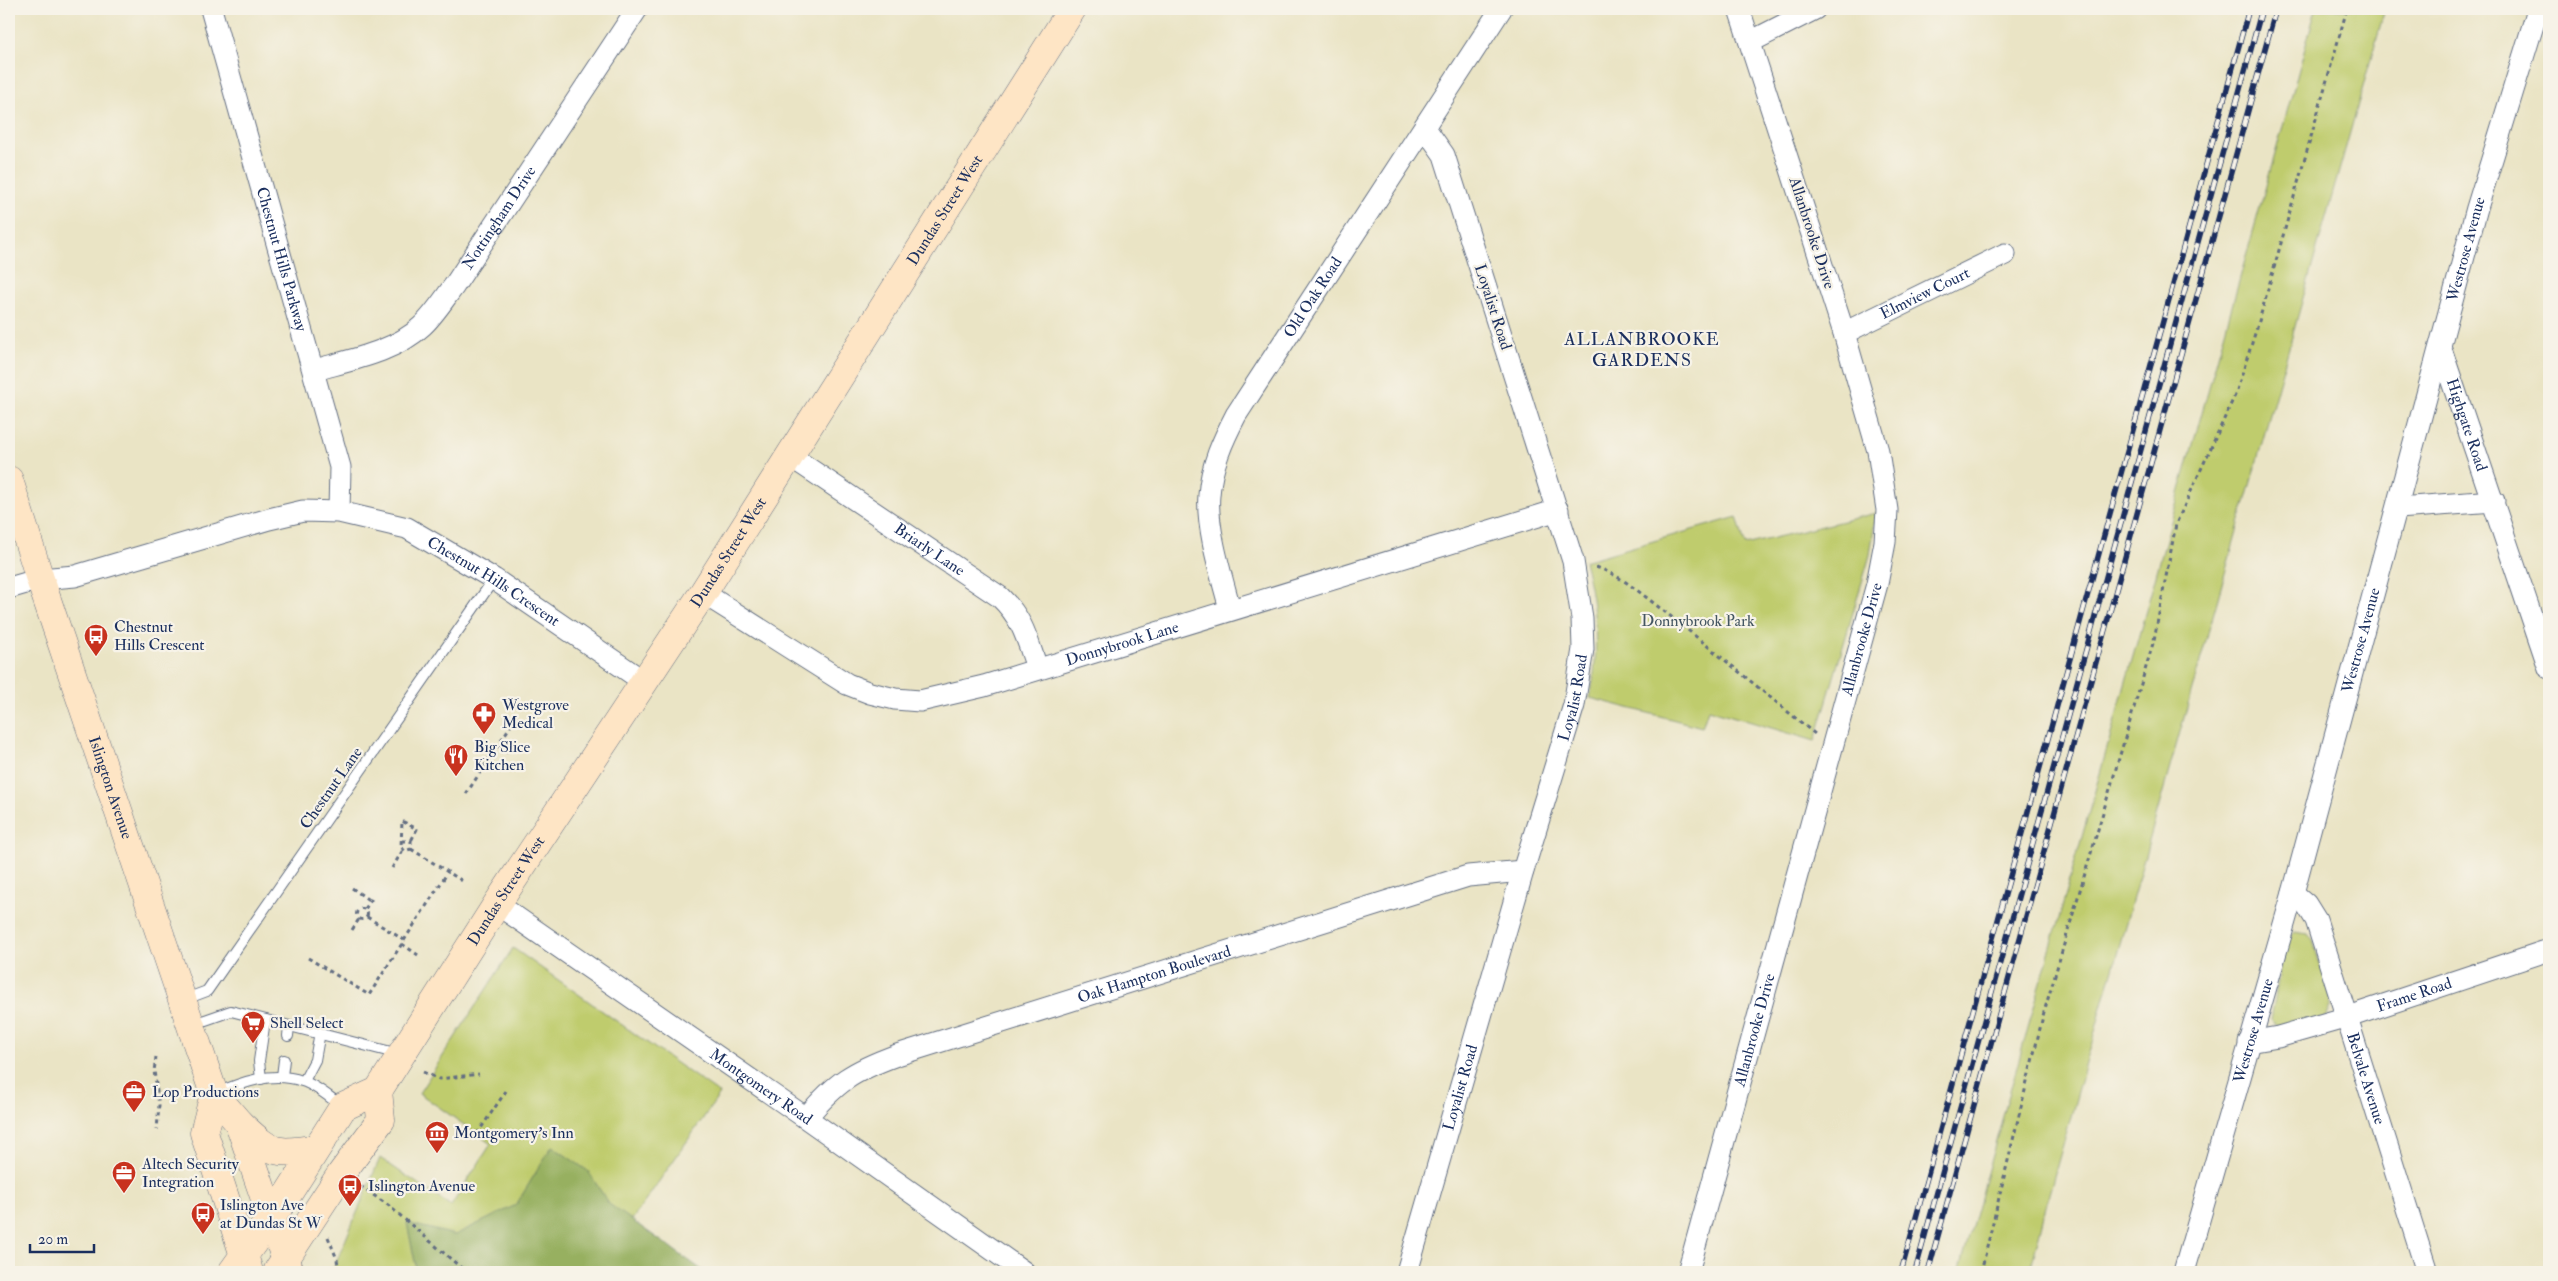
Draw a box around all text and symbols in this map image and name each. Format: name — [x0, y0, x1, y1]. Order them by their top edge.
street label: Dundas Street West — [903, 151, 987, 269]
street label: Nottingham Drive — [458, 162, 541, 273]
street label: Allanbrooke Drive — [1784, 174, 1840, 292]
street label: Chestnut Hills Parkway — [252, 185, 312, 335]
street label: Westrose Avenue — [2442, 194, 2490, 305]
street label: Old Oak Road — [1279, 253, 1347, 341]
street label: Loyalist Road — [1470, 262, 1516, 352]
street label: Elmview Court — [1877, 263, 1973, 324]
district label: ALLANBROOKE GARDENS — [1563, 328, 1720, 372]
street label: Highgate Road — [2442, 376, 2492, 474]
street label: Dundas Street West — [686, 494, 771, 612]
street label: Briarly Lane — [890, 519, 969, 581]
street label: Chestnut Hills Crescent — [424, 532, 563, 631]
street label: Allanbrooke Drive — [1836, 580, 1887, 699]
street label: Westrose Avenue — [2337, 585, 2385, 696]
park label: Donnybrook Park — [1641, 611, 1755, 631]
place label: Chestnut Hills Crescent — [114, 617, 205, 655]
street label: Donnybrook Lane — [1063, 617, 1181, 670]
bus stop icon: Chestnut Hills Crescent — [83, 623, 109, 657]
street label: Loyalist Road — [1553, 653, 1592, 744]
place label: Westgrove Medical — [501, 695, 569, 733]
pharmacy icon: Westgrove Medical — [471, 701, 497, 735]
street label: Islington Avenue — [84, 734, 137, 842]
place label: Big Slice Kitchen — [474, 737, 531, 775]
street label: Chestnut Lane — [295, 743, 367, 833]
restaurant icon: Big Slice Kitchen — [443, 743, 469, 777]
street label: Dundas Street West — [463, 832, 549, 950]
street label: Oak Hampton Boulevard — [1075, 941, 1233, 1008]
street label: Allanbrooke Drive — [1729, 971, 1780, 1090]
street label: Frame Road — [2374, 973, 2455, 1017]
street label: Westrose Avenue — [2229, 976, 2278, 1086]
supermarket icon: Shell Select — [240, 1010, 266, 1044]
place label: Shell Select — [270, 1013, 344, 1033]
street label: Belvale Avenue — [2342, 1030, 2390, 1127]
street label: Loyalist Road — [1438, 1042, 1482, 1133]
street label: Montgomery Road — [706, 1044, 816, 1129]
office icon: Lop Productions — [121, 1079, 147, 1113]
place label: Lop Productions — [152, 1082, 259, 1103]
museum icon: Montgomery's Inn — [424, 1120, 450, 1154]
place label: Montgomery's Inn — [454, 1123, 574, 1143]
place label: Altech Security Integration — [141, 1154, 240, 1192]
office icon: Altech Security Integration — [111, 1160, 137, 1194]
bus stop icon: Islington Avenue — [337, 1173, 363, 1207]
place label: Islington Avenue — [368, 1176, 475, 1196]
place label: Islington Ave at Dundas St W — [220, 1195, 322, 1233]
bus stop icon: Islington Ave at Dundas St W — [190, 1201, 216, 1235]
scale bar — [30, 1221, 94, 1253]
text: 20 m — [38, 1230, 68, 1249]

